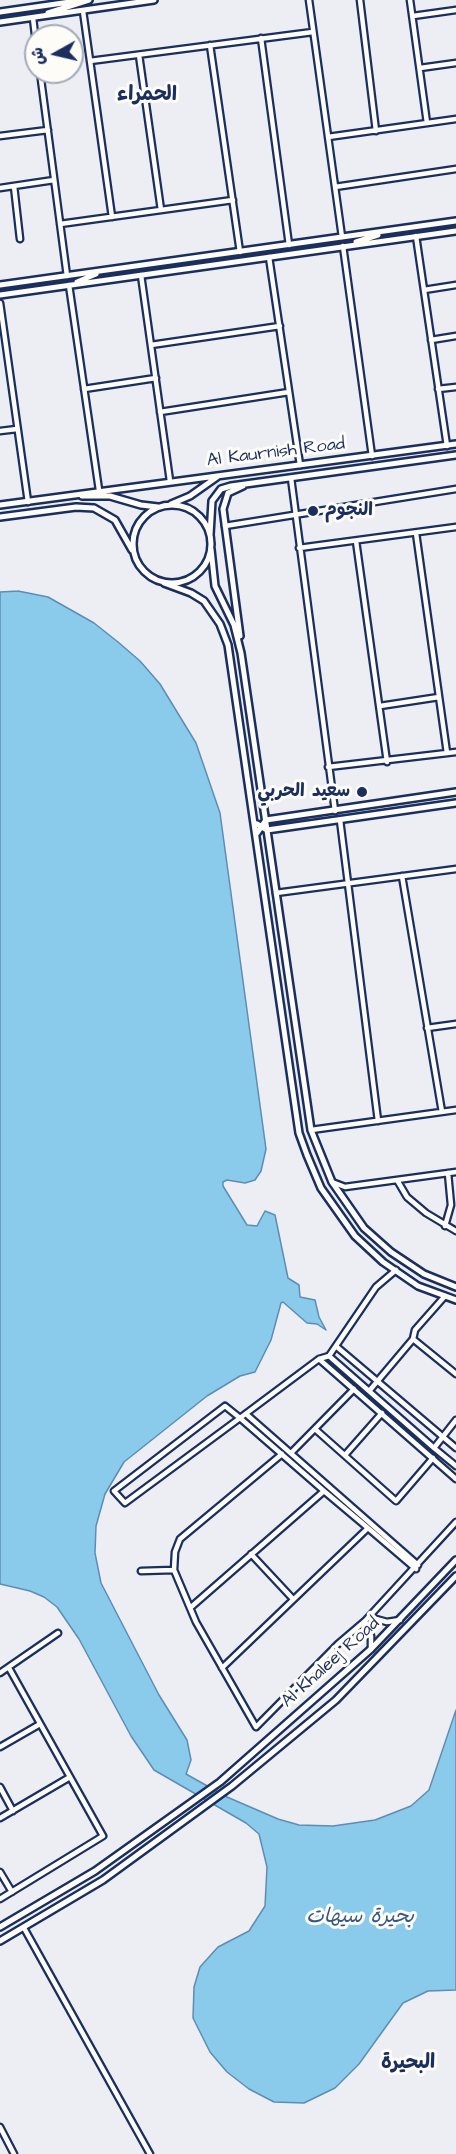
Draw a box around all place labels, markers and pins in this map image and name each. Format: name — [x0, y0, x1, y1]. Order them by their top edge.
place label: النجوم — [325, 500, 373, 522]
marker: النجوم — [306, 504, 320, 518]
place label: سعيد الحربي — [257, 781, 350, 803]
marker: سعيد الحربي — [355, 785, 369, 799]

